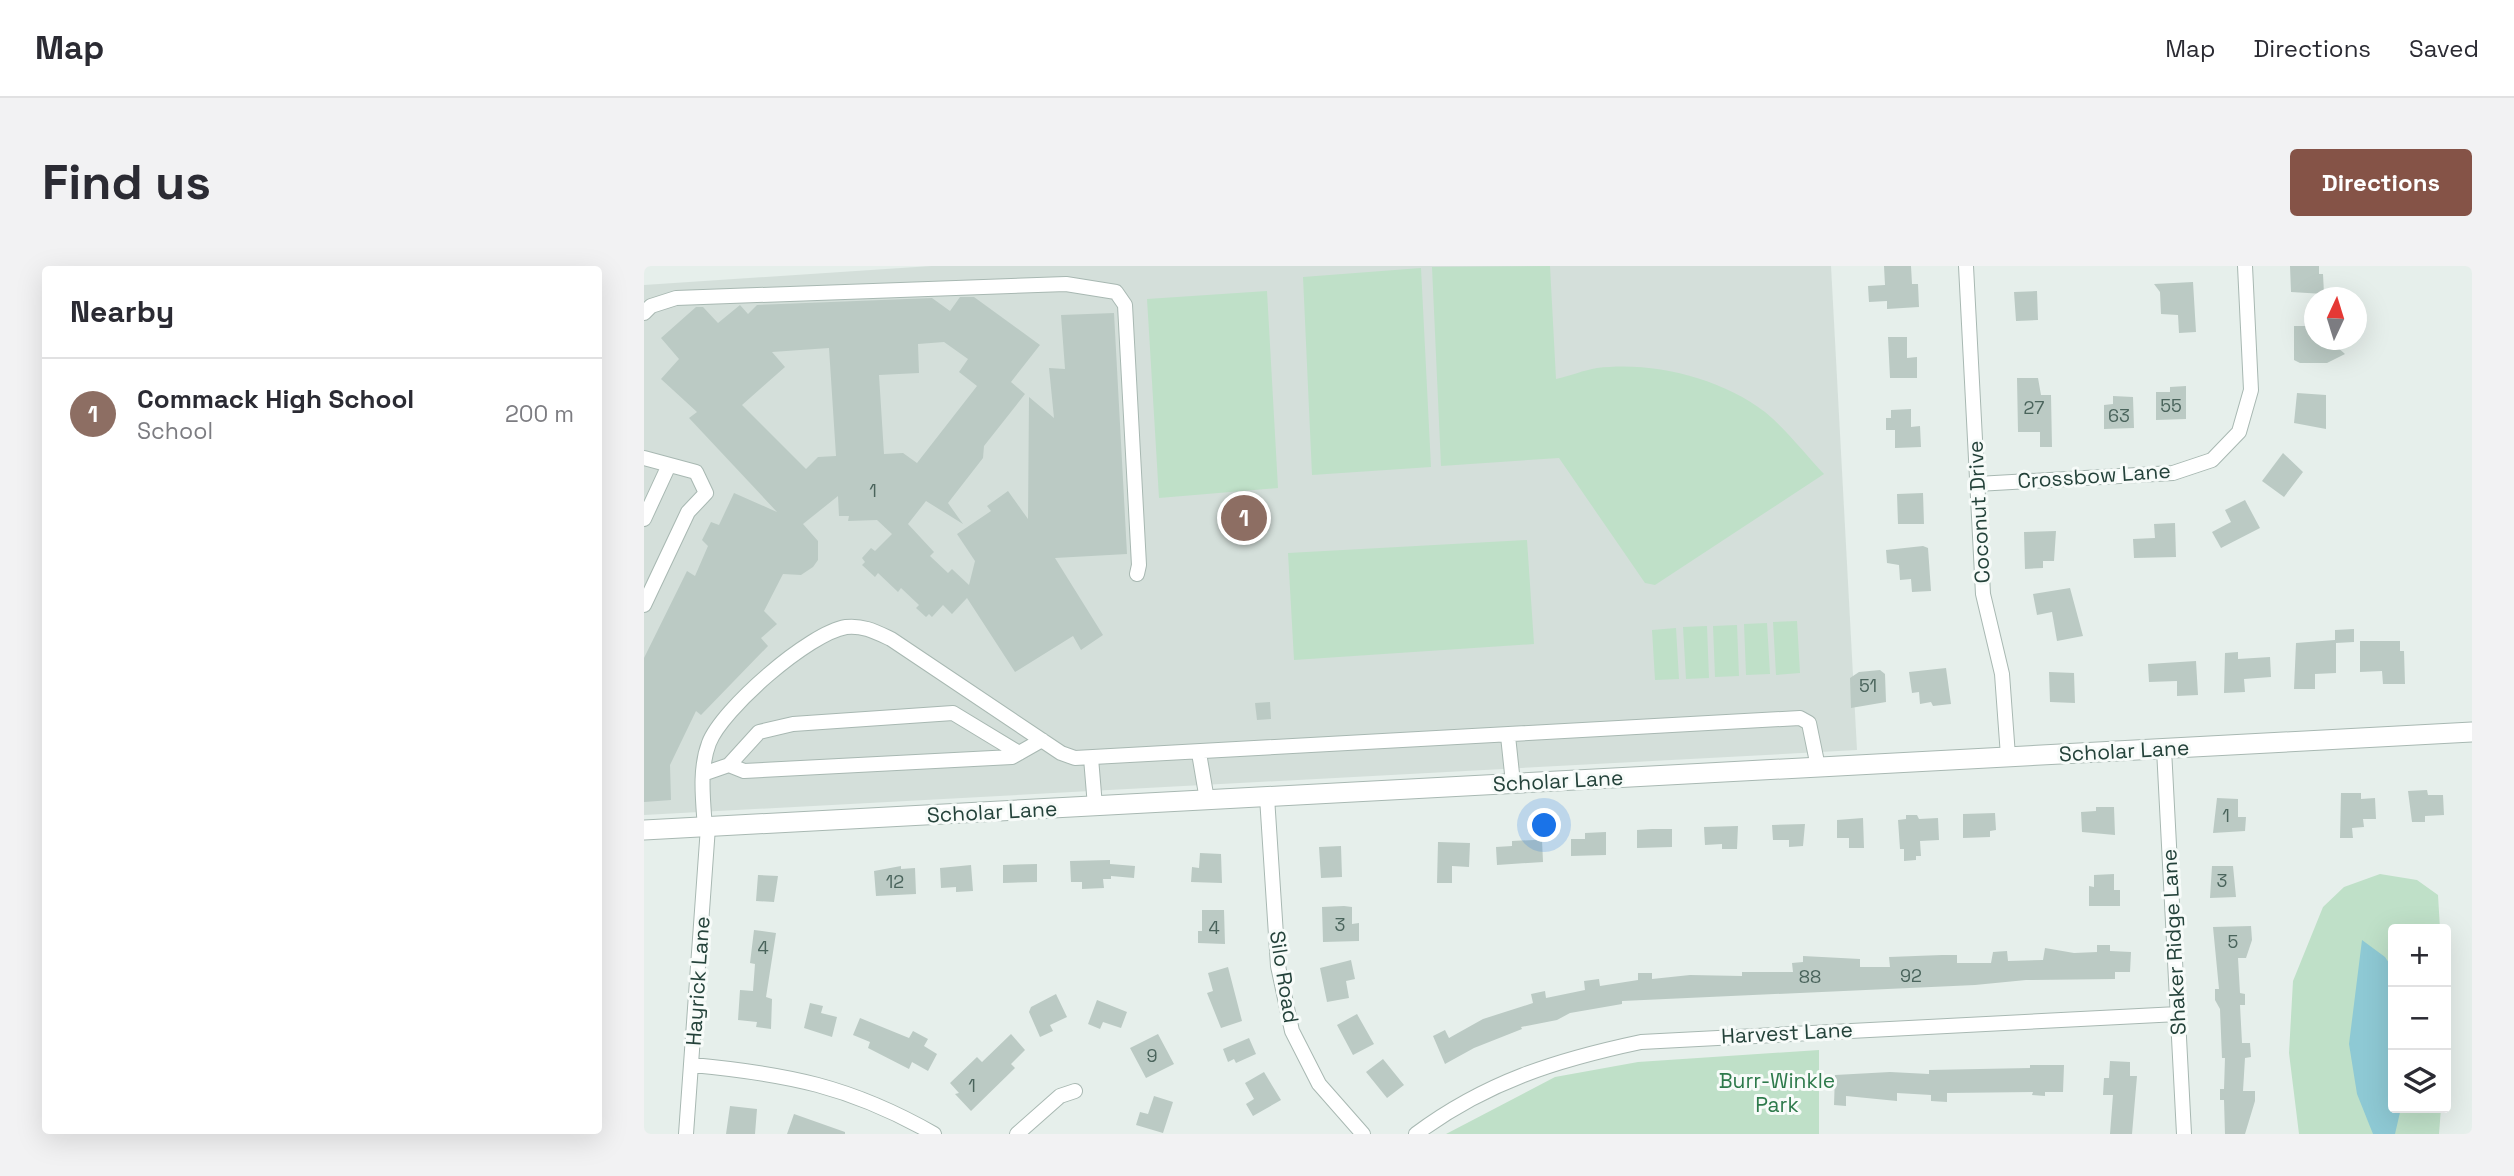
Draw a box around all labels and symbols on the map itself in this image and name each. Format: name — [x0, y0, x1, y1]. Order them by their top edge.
north arrow — [2304, 287, 2367, 350]
house number: 55 — [2160, 394, 2182, 417]
house number: 27 — [2024, 396, 2044, 419]
house number: 63 — [2108, 404, 2130, 427]
street label: Coconut Drive — [1961, 440, 1996, 584]
street label: Crossbow Lane — [2016, 457, 2171, 494]
house number: 1 — [869, 479, 877, 502]
pin: 1 — [1221, 492, 1267, 544]
house number: 51 — [1859, 674, 1877, 697]
street label: Scholar Lane — [2058, 734, 2190, 767]
street label: Scholar Lane — [1492, 764, 1624, 797]
street label: Scholar Lane — [926, 795, 1058, 828]
house number: 1 — [2222, 804, 2230, 827]
your location — [1527, 808, 1561, 842]
street label: Shaker Ridge Lane — [2155, 848, 2192, 1036]
house number: 3 — [2217, 869, 2227, 892]
house number: 12 — [886, 870, 904, 893]
house number: 3 — [1335, 913, 1345, 936]
street label: Hayrick Lane — [680, 915, 715, 1047]
house number: 4 — [1208, 916, 1220, 939]
street label: Silo Road — [1264, 929, 1305, 1025]
house number: 5 — [2228, 930, 2238, 953]
house number: 4 — [757, 936, 769, 959]
house number: 92 — [1900, 964, 1922, 987]
house number: 88 — [1799, 965, 1821, 988]
street label: Harvest Lane — [1720, 1016, 1854, 1049]
house number: 9 — [1146, 1044, 1158, 1067]
park label: Burr-Winkle Park — [1719, 1067, 1835, 1118]
house number: 1 — [968, 1074, 976, 1097]

